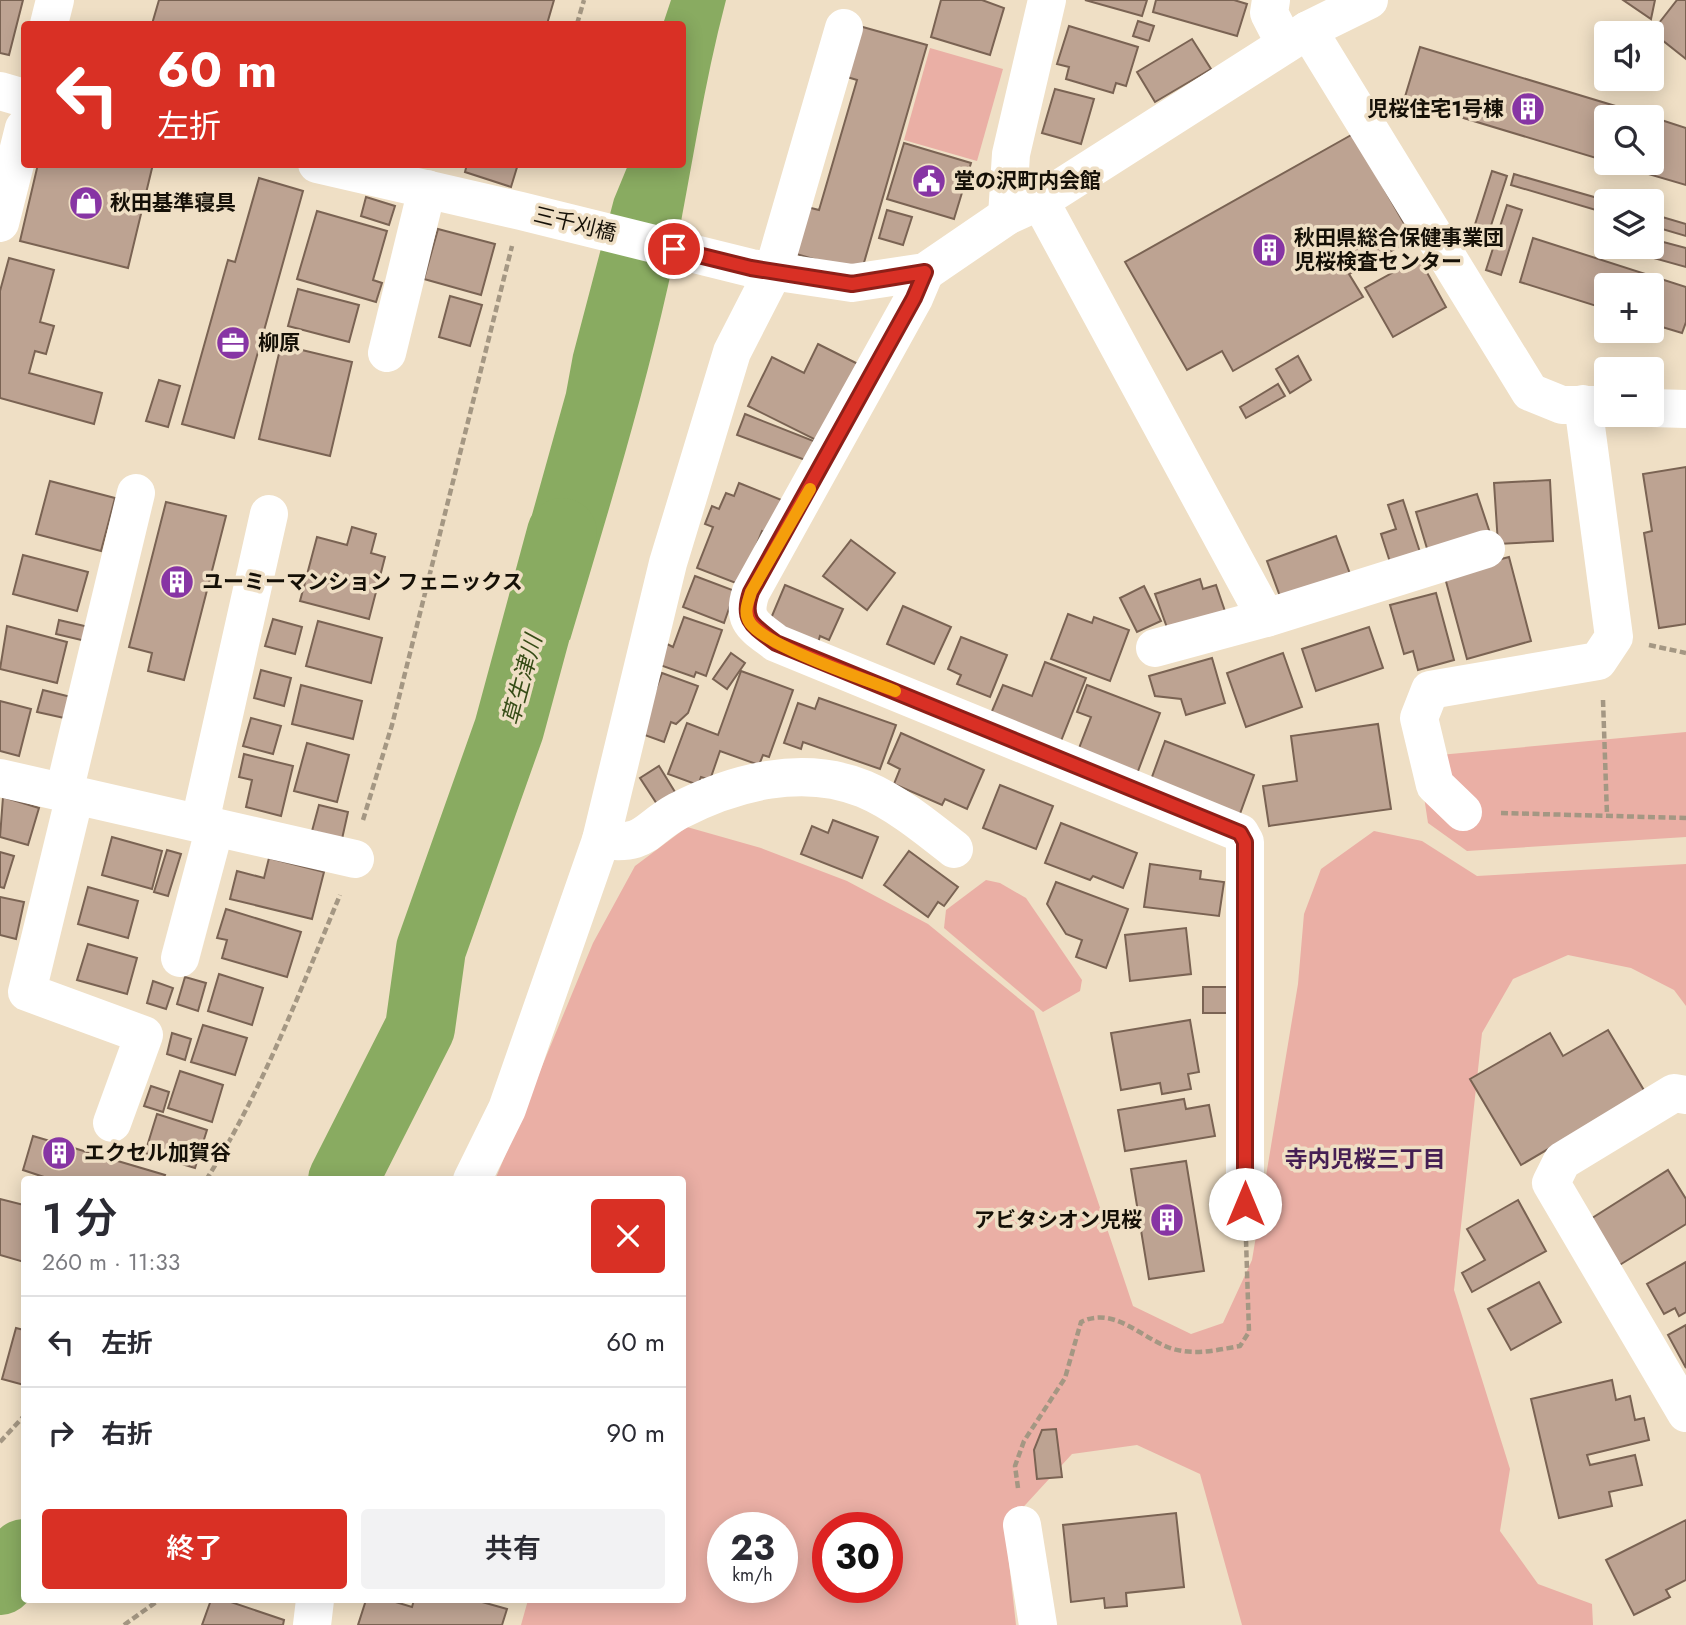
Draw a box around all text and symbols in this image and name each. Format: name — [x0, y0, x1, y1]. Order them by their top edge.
map controls — [1594, 21, 1664, 427]
button: sound — [1594, 21, 1664, 91]
text: 60 m — [157, 35, 277, 105]
icon: left — [42, 49, 133, 140]
building icon: 児桜住宅1号棟 — [1509, 90, 1547, 128]
place label: 児桜住宅1号棟 — [1367, 94, 1504, 124]
text: 左折 — [157, 103, 221, 149]
button: search — [1594, 105, 1664, 175]
public building icon: 堂の沢町内会館 — [910, 162, 948, 200]
place label: 堂の沢町内会館 — [954, 166, 1101, 196]
shop icon: 秋田基準寝具 — [67, 184, 105, 222]
place label: 秋田基準寝具 — [110, 188, 236, 218]
button: layers — [1594, 189, 1664, 259]
street label: 三千刈橋 — [531, 199, 619, 249]
pin — [644, 219, 704, 279]
place label: 秋田県総合保健事業団 児桜検査センター — [1294, 223, 1504, 277]
icon: arrive — [655, 230, 693, 268]
building icon: 秋田県総合保健事業団 児桜検査センター — [1250, 231, 1288, 269]
button: + — [1594, 273, 1664, 343]
office icon: 柳原 — [214, 324, 252, 362]
place label: 柳原 — [258, 328, 300, 358]
button: − — [1594, 357, 1664, 427]
building icon: ユーミーマンション フェニックス — [158, 563, 196, 601]
place label: ユーミーマンション フェニックス — [202, 567, 523, 597]
water label: 草生津川 — [494, 628, 551, 729]
building icon: エクセル加賀谷 — [40, 1134, 78, 1172]
place label: エクセル加賀谷 — [84, 1138, 231, 1168]
district label: 寺内児桜三丁目 — [1285, 1142, 1446, 1176]
position arrow — [1208, 1167, 1282, 1241]
text: 1 分 — [42, 1188, 117, 1249]
button: close — [591, 1199, 665, 1273]
building icon: アビタシオン児桜 — [1148, 1201, 1186, 1239]
place label: アビタシオン児桜 — [974, 1205, 1142, 1235]
text: 260 m · 11:33 — [42, 1245, 180, 1279]
icon: left — [42, 1323, 80, 1361]
text: 60 m — [606, 1323, 665, 1361]
text: 左折 — [101, 1324, 153, 1362]
icon: right — [42, 1414, 80, 1452]
text: 90 m — [606, 1414, 665, 1452]
text: 右折 — [101, 1415, 153, 1453]
button: 終了 — [42, 1509, 347, 1589]
button: 共有 — [361, 1509, 665, 1589]
speed limit sign: 30 — [812, 1512, 903, 1603]
text: 23 — [730, 1523, 775, 1573]
text: km/h — [732, 1562, 773, 1588]

